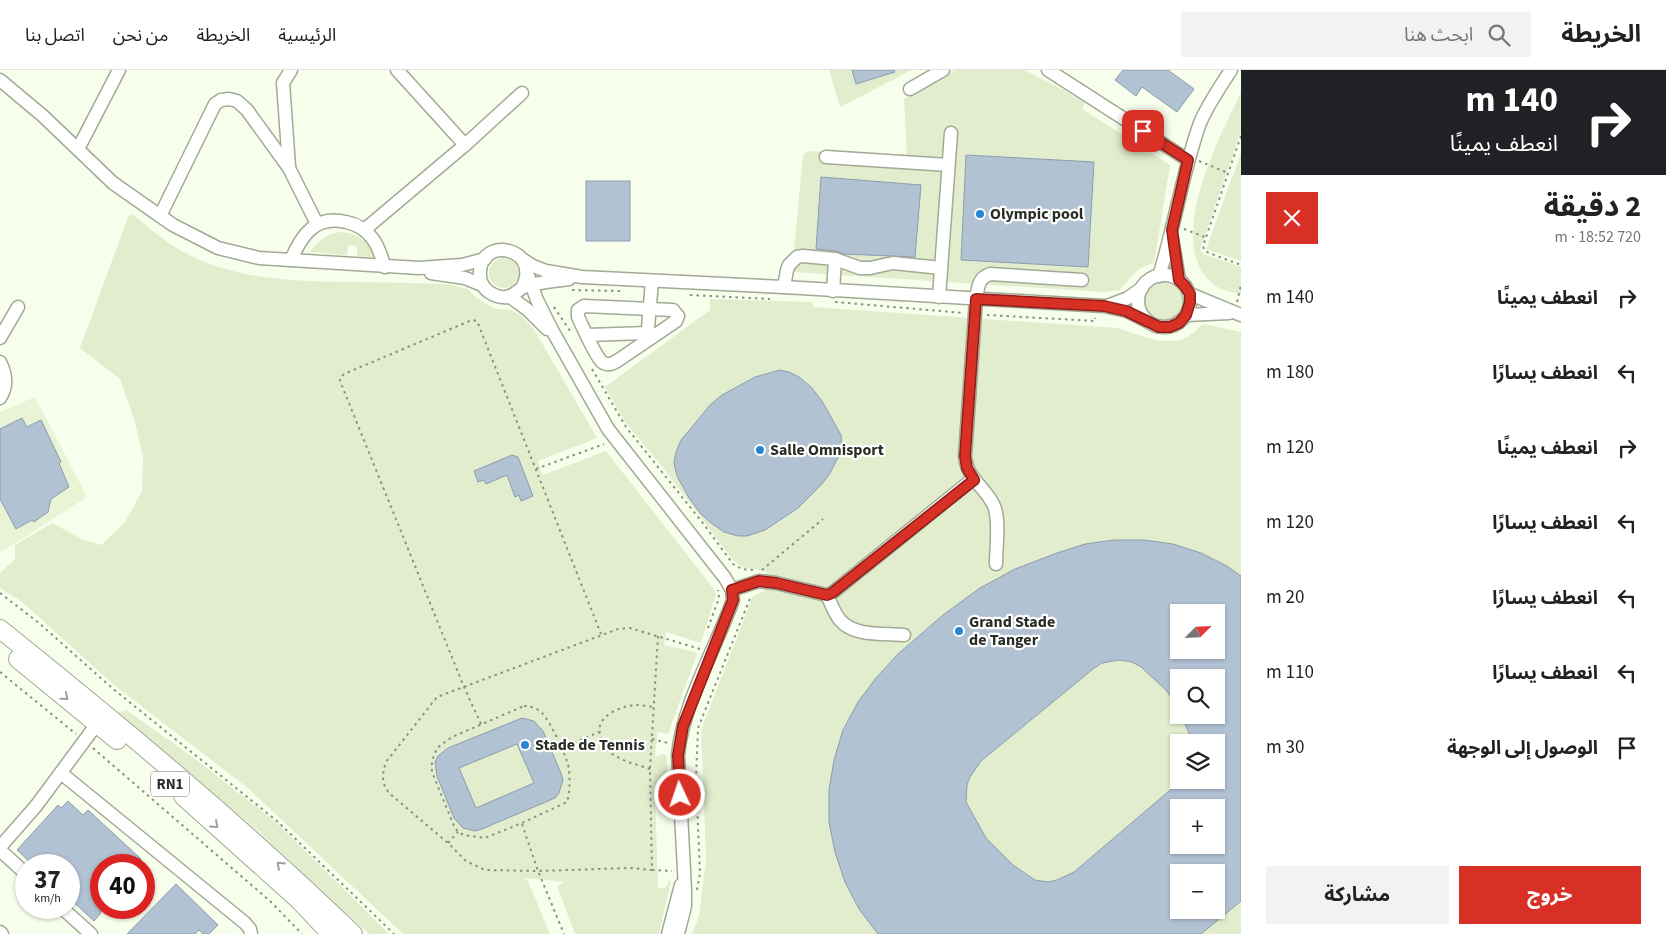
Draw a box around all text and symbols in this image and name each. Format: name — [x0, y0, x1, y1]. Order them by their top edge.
search box — [1181, 12, 1531, 57]
text: الخريطة — [1561, 17, 1641, 52]
icon: search — [1485, 21, 1513, 49]
text: ابحث هنا — [1404, 22, 1473, 49]
text: اتصل بنا — [25, 23, 85, 48]
text: من نحن — [113, 23, 168, 48]
text: الخريطة — [196, 23, 250, 48]
text: الرئيسية — [278, 23, 336, 48]
text: 140 m — [1466, 75, 1558, 125]
icon: right — [1576, 90, 1641, 155]
pin — [1122, 110, 1164, 152]
icon: arrive — [1129, 117, 1157, 145]
text: انعطف يمينًا — [1450, 128, 1558, 160]
text: 2 دقيقة — [1544, 185, 1641, 228]
button: close — [1266, 192, 1318, 244]
place label: Olympic pool — [990, 203, 1084, 225]
marker: Olympic pool — [974, 208, 986, 220]
text: 720 m · 18:52 — [1554, 226, 1641, 248]
text: 140 m — [1266, 284, 1314, 311]
icon: right — [1613, 284, 1641, 312]
text: انعطف يمينًا — [1497, 285, 1598, 312]
text: 180 m — [1266, 359, 1314, 386]
icon: left — [1613, 359, 1641, 387]
text: انعطف يسارًا — [1492, 360, 1598, 387]
text: 120 m — [1266, 434, 1314, 461]
icon: right — [1613, 434, 1641, 462]
text: انعطف يمينًا — [1497, 435, 1598, 462]
place label: Salle Omnisport — [770, 439, 884, 461]
marker: Salle Omnisport — [754, 444, 766, 456]
text: 120 m — [1266, 509, 1314, 536]
icon: left — [1613, 509, 1641, 537]
text: انعطف يسارًا — [1492, 510, 1598, 537]
text: 20 m — [1266, 584, 1304, 611]
icon: left — [1613, 584, 1641, 612]
text: انعطف يسارًا — [1492, 585, 1598, 612]
north arrow — [1170, 604, 1225, 659]
map controls — [1170, 604, 1225, 919]
place label: Grand Stade de Tanger — [969, 611, 1055, 651]
marker: Grand Stade de Tanger — [953, 625, 965, 637]
text: 110 m — [1266, 659, 1314, 686]
icon: left — [1613, 659, 1641, 687]
text: انعطف يسارًا — [1492, 660, 1598, 687]
button: search — [1170, 669, 1225, 724]
one-way arrow — [59, 692, 68, 701]
place label: Stade de Tennis — [535, 734, 645, 756]
button: layers — [1170, 734, 1225, 789]
text: 30 m — [1266, 734, 1304, 761]
icon: arrive — [1613, 734, 1641, 762]
text: الوصول إلى الوجهة — [1447, 735, 1598, 762]
marker: Stade de Tennis — [519, 739, 531, 751]
position arrow — [653, 768, 705, 820]
road number: RN1 — [151, 772, 189, 796]
button: + — [1170, 799, 1225, 854]
one-way arrow — [210, 819, 219, 828]
speed limit sign: 40 — [90, 854, 155, 919]
text: 37 — [34, 862, 61, 898]
one-way arrow — [276, 862, 285, 871]
button: − — [1170, 864, 1225, 919]
button: مشاركة — [1266, 866, 1449, 924]
button: خروج — [1459, 866, 1641, 924]
text: km/h — [34, 890, 61, 907]

